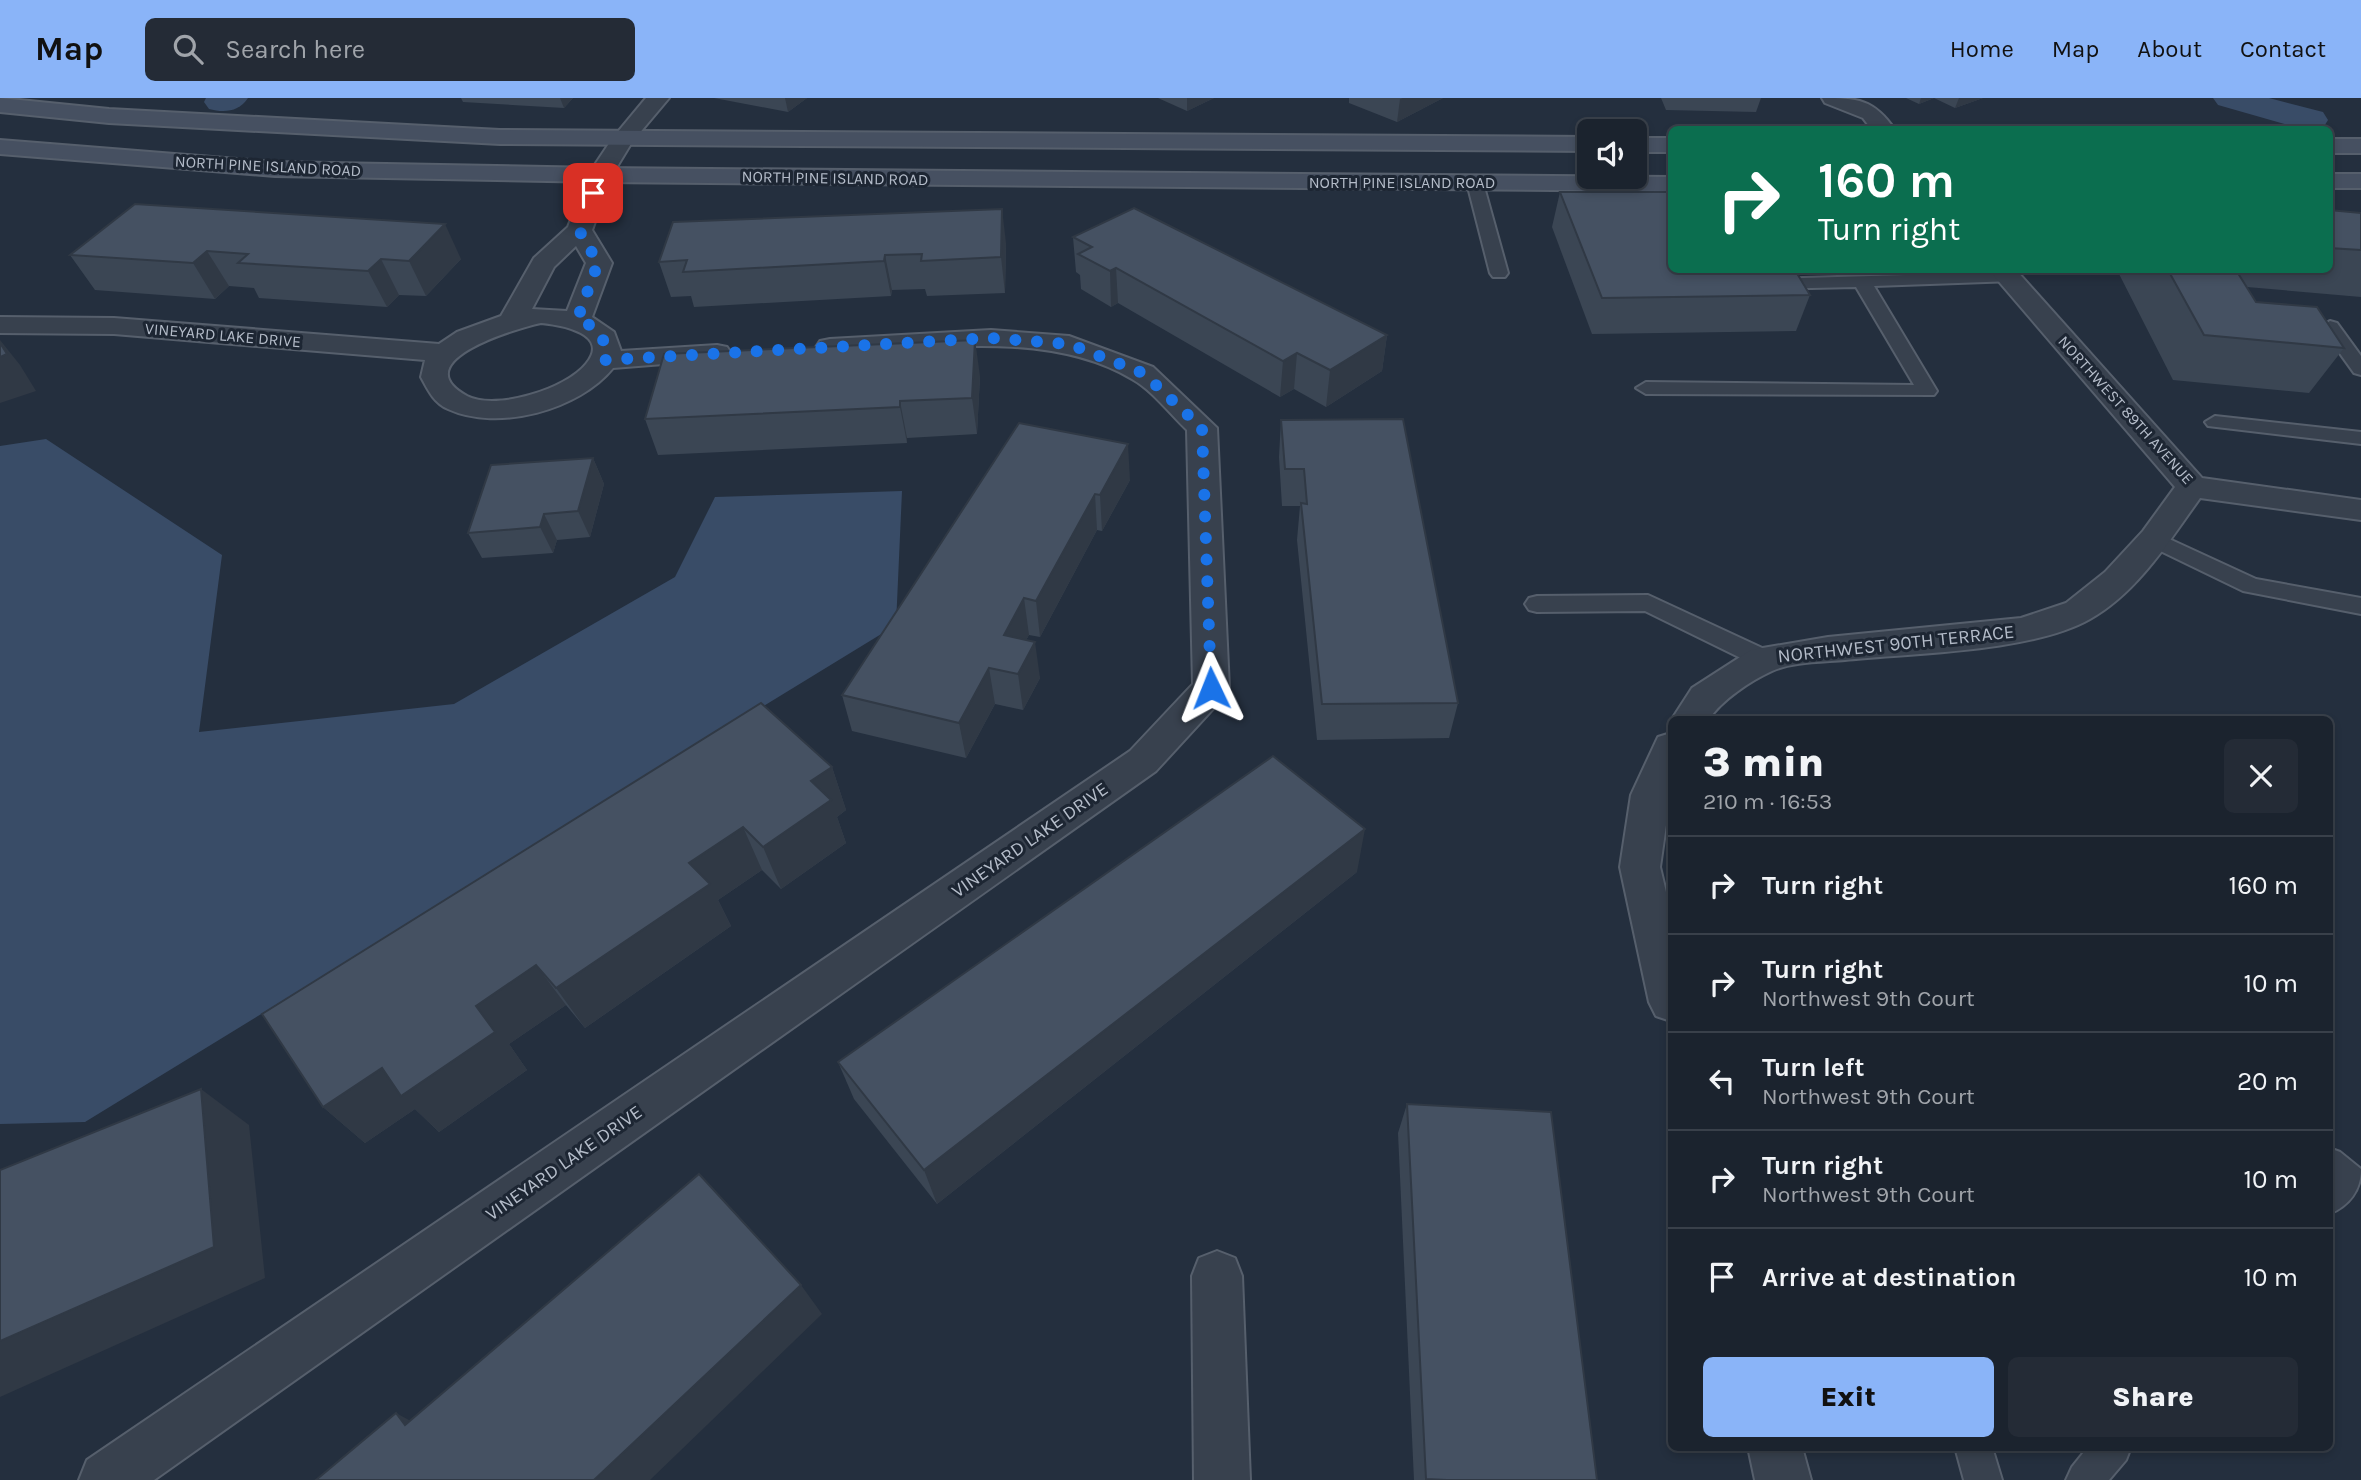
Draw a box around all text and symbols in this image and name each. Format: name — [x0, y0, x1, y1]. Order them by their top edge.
search box — [145, 18, 635, 81]
text: Map — [35, 30, 103, 68]
icon: search — [169, 30, 207, 68]
text: Search here — [225, 34, 365, 65]
text: Home — [1950, 35, 2014, 63]
text: Map — [2052, 35, 2099, 63]
text: About — [2137, 35, 2202, 63]
text: Contact — [2240, 35, 2326, 63]
map controls — [1577, 119, 1647, 189]
button: sound — [1577, 119, 1647, 189]
street label: NORTH PINE ISLAND ROAD — [174, 152, 362, 180]
text: 160 m — [1818, 152, 1955, 209]
icon: right — [1703, 154, 1794, 245]
pin — [563, 163, 623, 223]
street label: NORTH PINE ISLAND ROAD — [742, 167, 928, 189]
street label: NORTH PINE ISLAND ROAD — [1309, 173, 1495, 192]
icon: arrive — [574, 174, 612, 212]
text: Turn right — [1818, 211, 1960, 248]
street label: VINEYARD LAKE DRIVE — [144, 319, 302, 351]
street label: NORTHWEST 89TH AVENUE — [2054, 332, 2198, 488]
street label: NORTHWEST 90TH TERRACE — [1776, 621, 2016, 667]
position arrow — [1174, 651, 1248, 725]
text: 3 min — [1703, 737, 1824, 787]
button: close — [2224, 739, 2298, 813]
street label: VINEYARD LAKE DRIVE — [948, 778, 1112, 902]
text: 210 m · 16:53 — [1703, 788, 1832, 815]
icon: right — [1703, 866, 1741, 904]
text: Turn right — [1762, 870, 1883, 901]
text: 160 m — [2229, 870, 2298, 901]
text: Turn right — [1762, 954, 1883, 985]
icon: right — [1703, 964, 1741, 1002]
text: 10 m — [2243, 968, 2298, 999]
text: Northwest 9th Court — [1762, 985, 1975, 1012]
text: Turn left — [1762, 1052, 1864, 1083]
icon: left — [1703, 1062, 1741, 1100]
text: 20 m — [2237, 1066, 2298, 1097]
text: Northwest 9th Court — [1762, 1083, 1975, 1110]
street label: VINEYARD LAKE DRIVE — [482, 1101, 646, 1225]
text: Turn right — [1762, 1150, 1883, 1181]
icon: right — [1703, 1160, 1741, 1198]
text: 10 m — [2243, 1164, 2298, 1195]
text: Northwest 9th Court — [1762, 1181, 1975, 1208]
icon: arrive — [1703, 1258, 1741, 1296]
text: Arrive at destination — [1762, 1262, 2016, 1293]
text: 10 m — [2243, 1262, 2298, 1293]
button: Exit — [1703, 1357, 1994, 1437]
button: Share — [2008, 1357, 2298, 1437]

